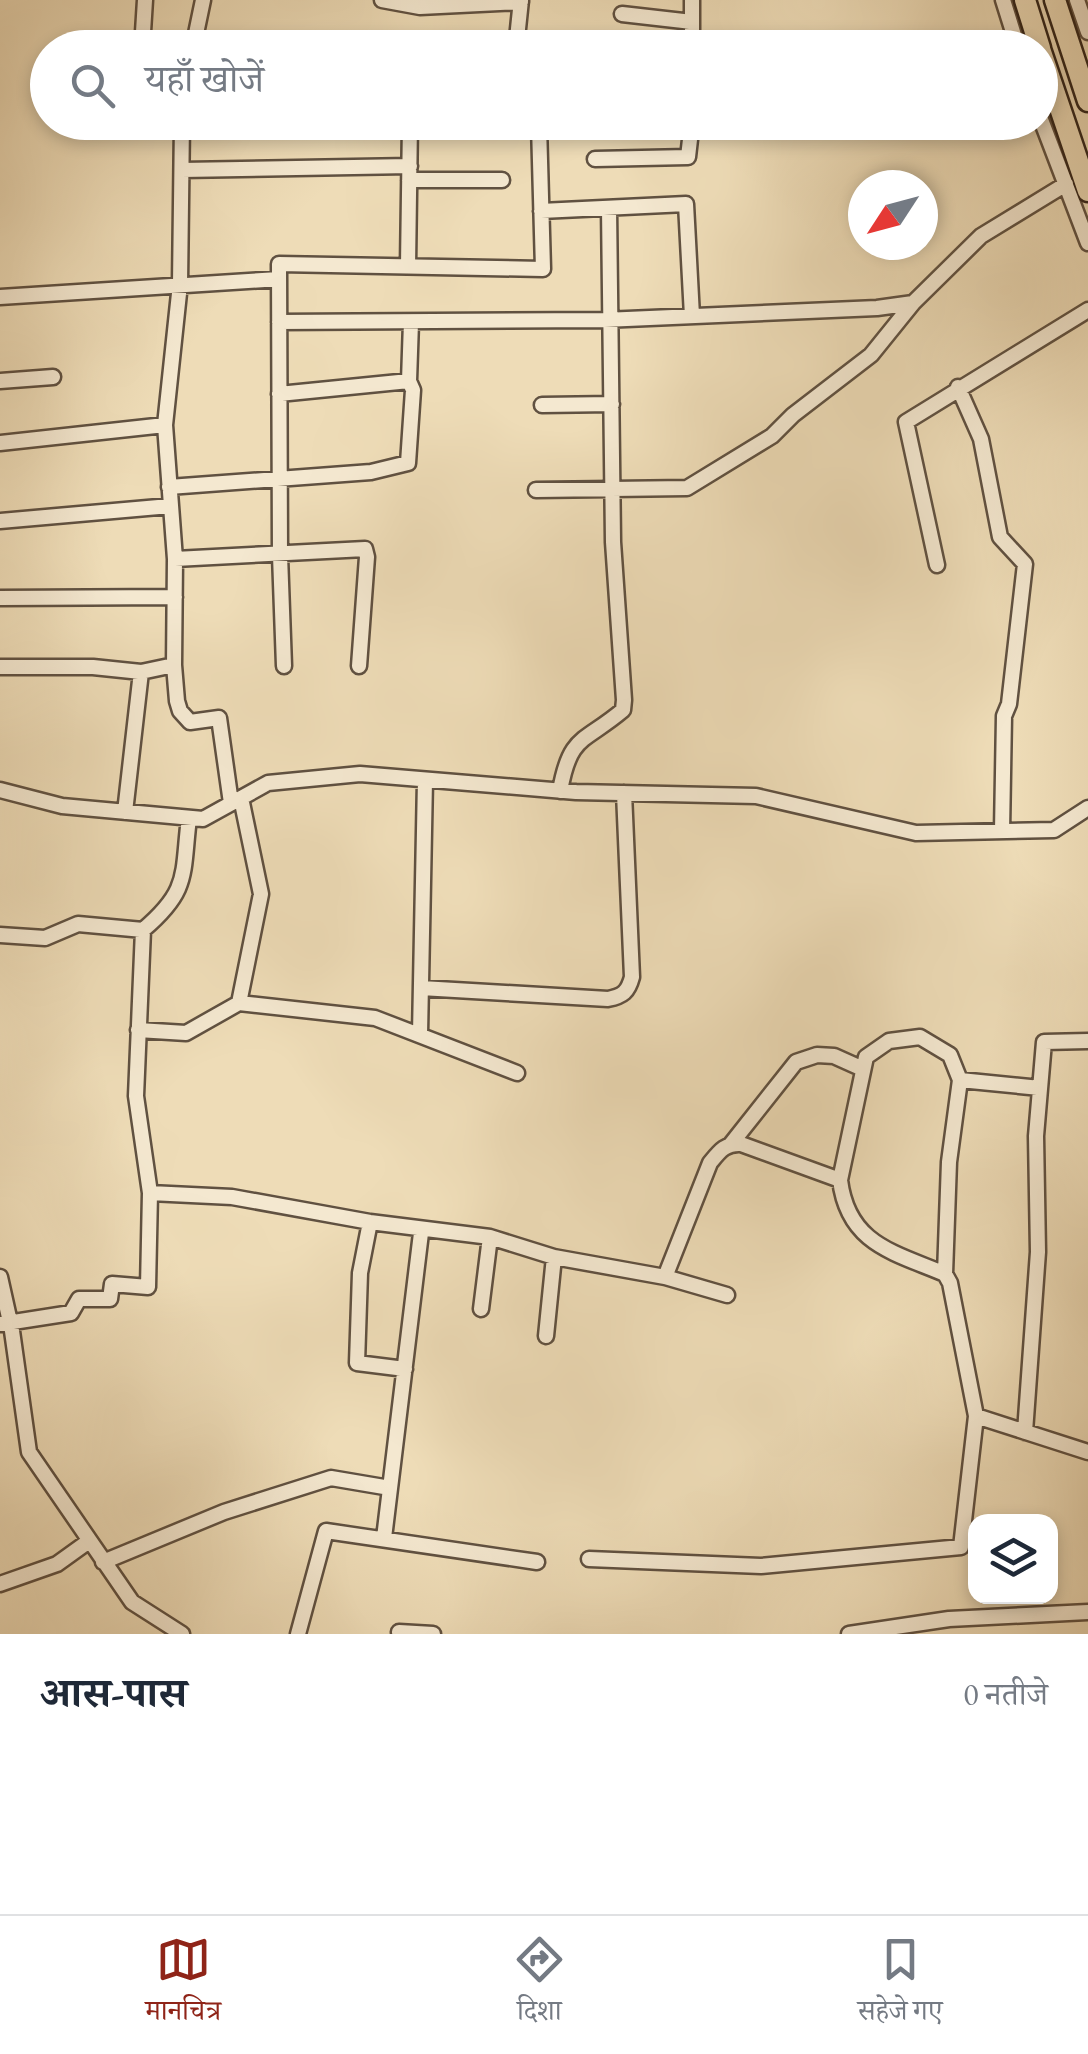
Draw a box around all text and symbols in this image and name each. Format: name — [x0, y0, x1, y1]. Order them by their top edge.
search box — [30, 30, 1058, 140]
text: यहाँ खोजें — [145, 54, 264, 103]
icon: search — [65, 58, 120, 113]
north arrow — [848, 170, 938, 260]
map controls — [968, 1514, 1058, 1604]
button: layers — [968, 1514, 1058, 1604]
text: आस-पास — [40, 1665, 187, 1720]
text: 0 नतीजे — [963, 1673, 1048, 1715]
tab: मानचित्र — [145, 1932, 221, 2038]
tab: दिशा — [512, 1932, 567, 2038]
tab: सहेजे गए — [857, 1932, 943, 2038]

